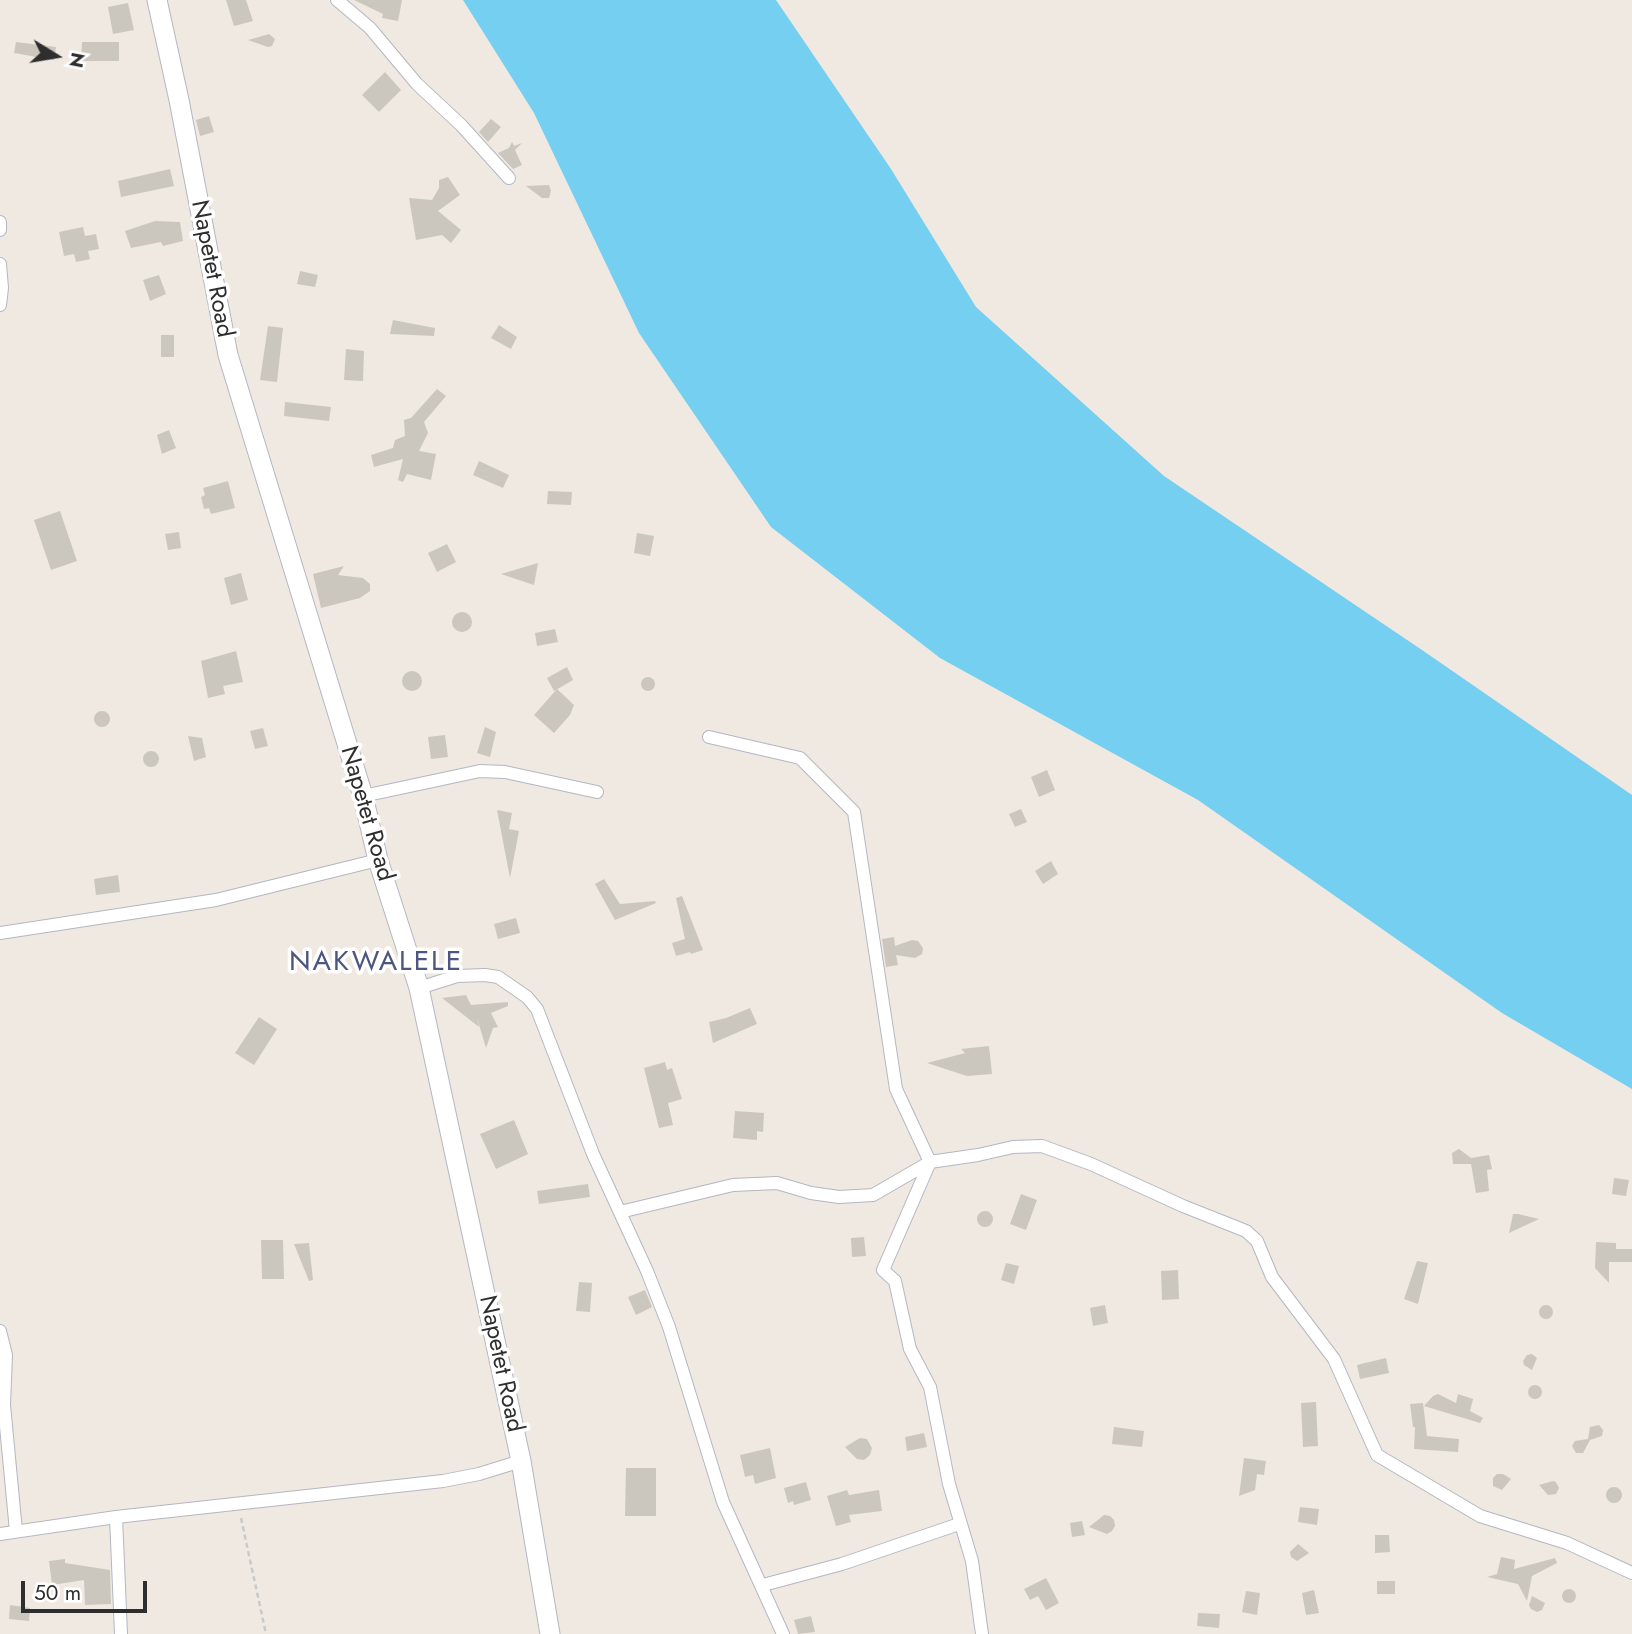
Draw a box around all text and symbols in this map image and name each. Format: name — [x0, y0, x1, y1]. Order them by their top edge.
north arrow — [21, 21, 91, 91]
text: N — [62, 50, 92, 70]
street label: Napetet Road — [184, 198, 238, 340]
street label: Napetet Road — [333, 743, 399, 885]
district label: NAKWALELE — [290, 946, 462, 980]
street label: Napetet Road — [471, 1293, 529, 1435]
scale bar — [24, 1568, 150, 1612]
text: 50 m — [34, 1578, 81, 1608]

